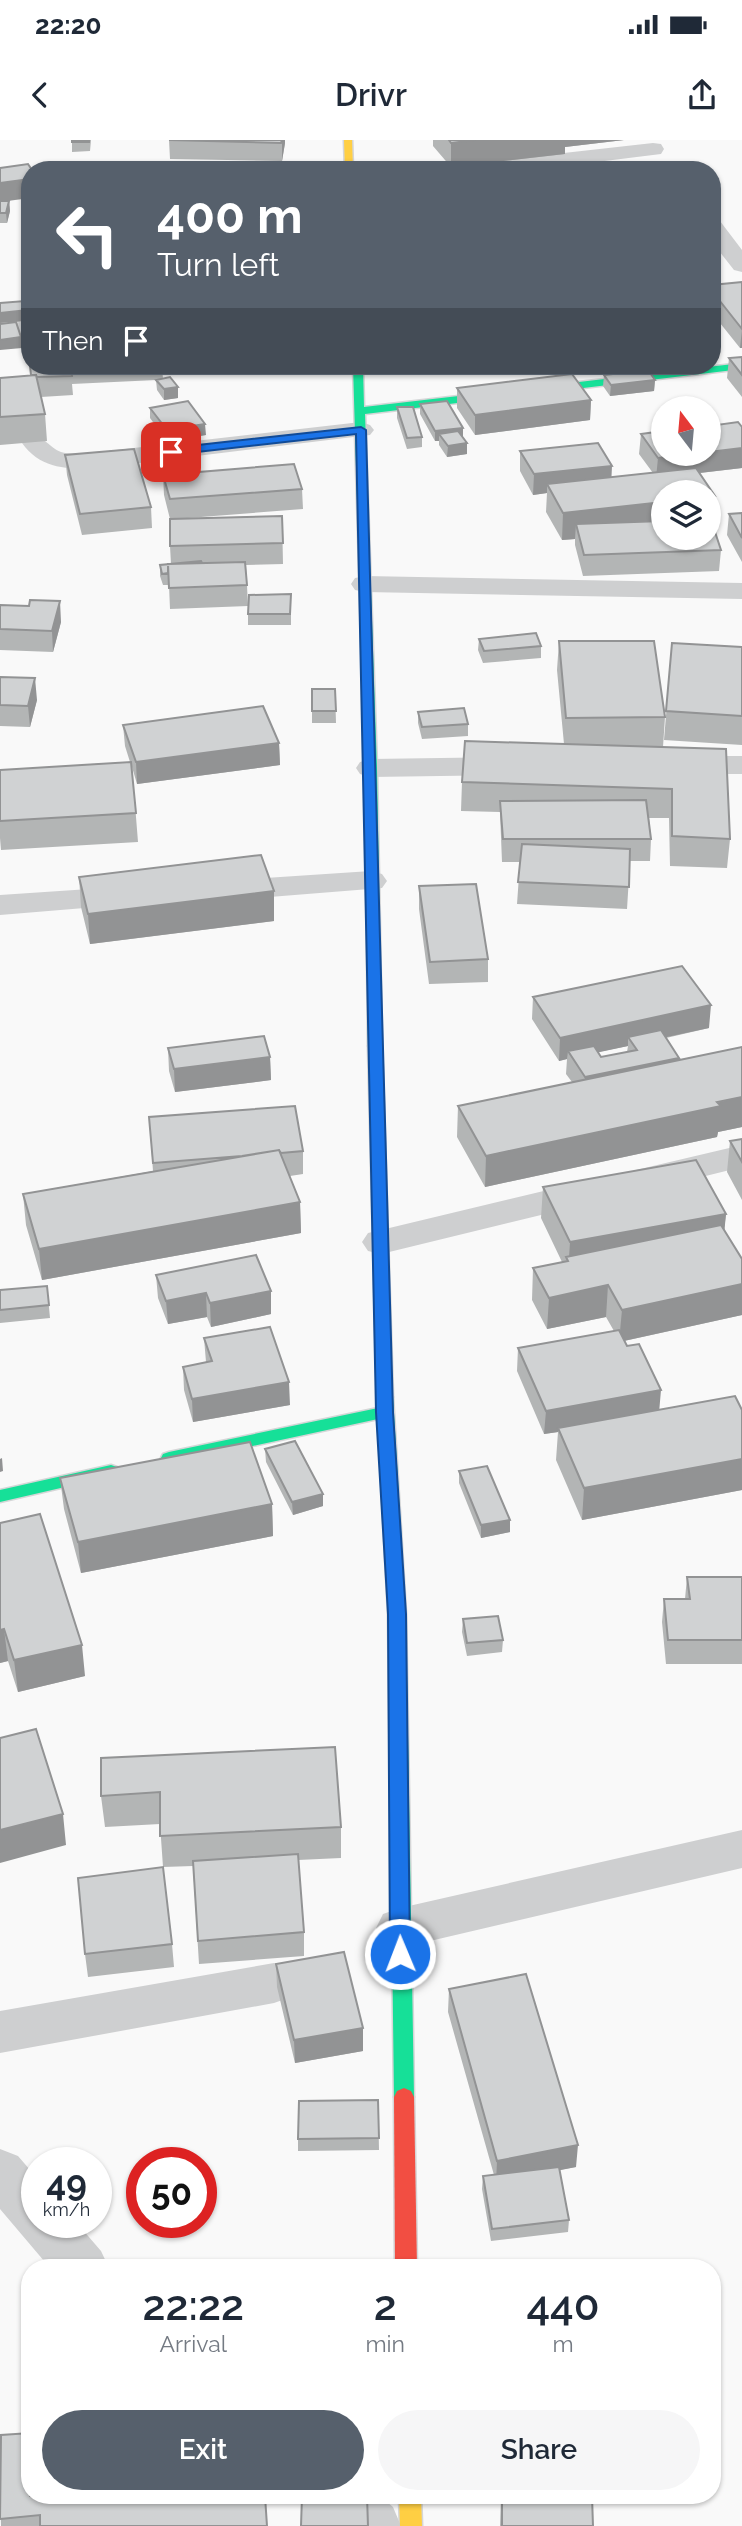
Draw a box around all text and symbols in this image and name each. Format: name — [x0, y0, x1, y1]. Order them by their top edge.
text: 22:20 — [35, 10, 101, 40]
icon: back — [21, 76, 59, 114]
text: Drivr — [335, 76, 407, 113]
icon: share — [683, 76, 721, 114]
text: 400 m — [157, 187, 303, 244]
icon: left — [42, 189, 133, 280]
text: Turn left — [157, 246, 279, 283]
icon: arrive — [117, 322, 155, 360]
text: Then — [42, 326, 103, 356]
north arrow — [651, 396, 721, 466]
map controls — [651, 396, 721, 550]
pin — [141, 422, 201, 482]
icon: arrive — [152, 433, 190, 471]
button: layers — [651, 480, 721, 550]
position arrow — [363, 1917, 437, 1991]
speed limit sign: 50 — [126, 2147, 217, 2238]
text: 49 — [46, 2163, 87, 2204]
text: km/h — [43, 2199, 90, 2220]
text: 22:22 — [142, 2281, 244, 2330]
text: 2 — [374, 2281, 397, 2330]
text: 440 — [526, 2281, 600, 2330]
text: Arrival — [159, 2330, 227, 2357]
text: min — [365, 2330, 405, 2357]
text: m — [552, 2330, 574, 2357]
button: Exit — [42, 2410, 364, 2490]
button: Share — [378, 2410, 700, 2490]

